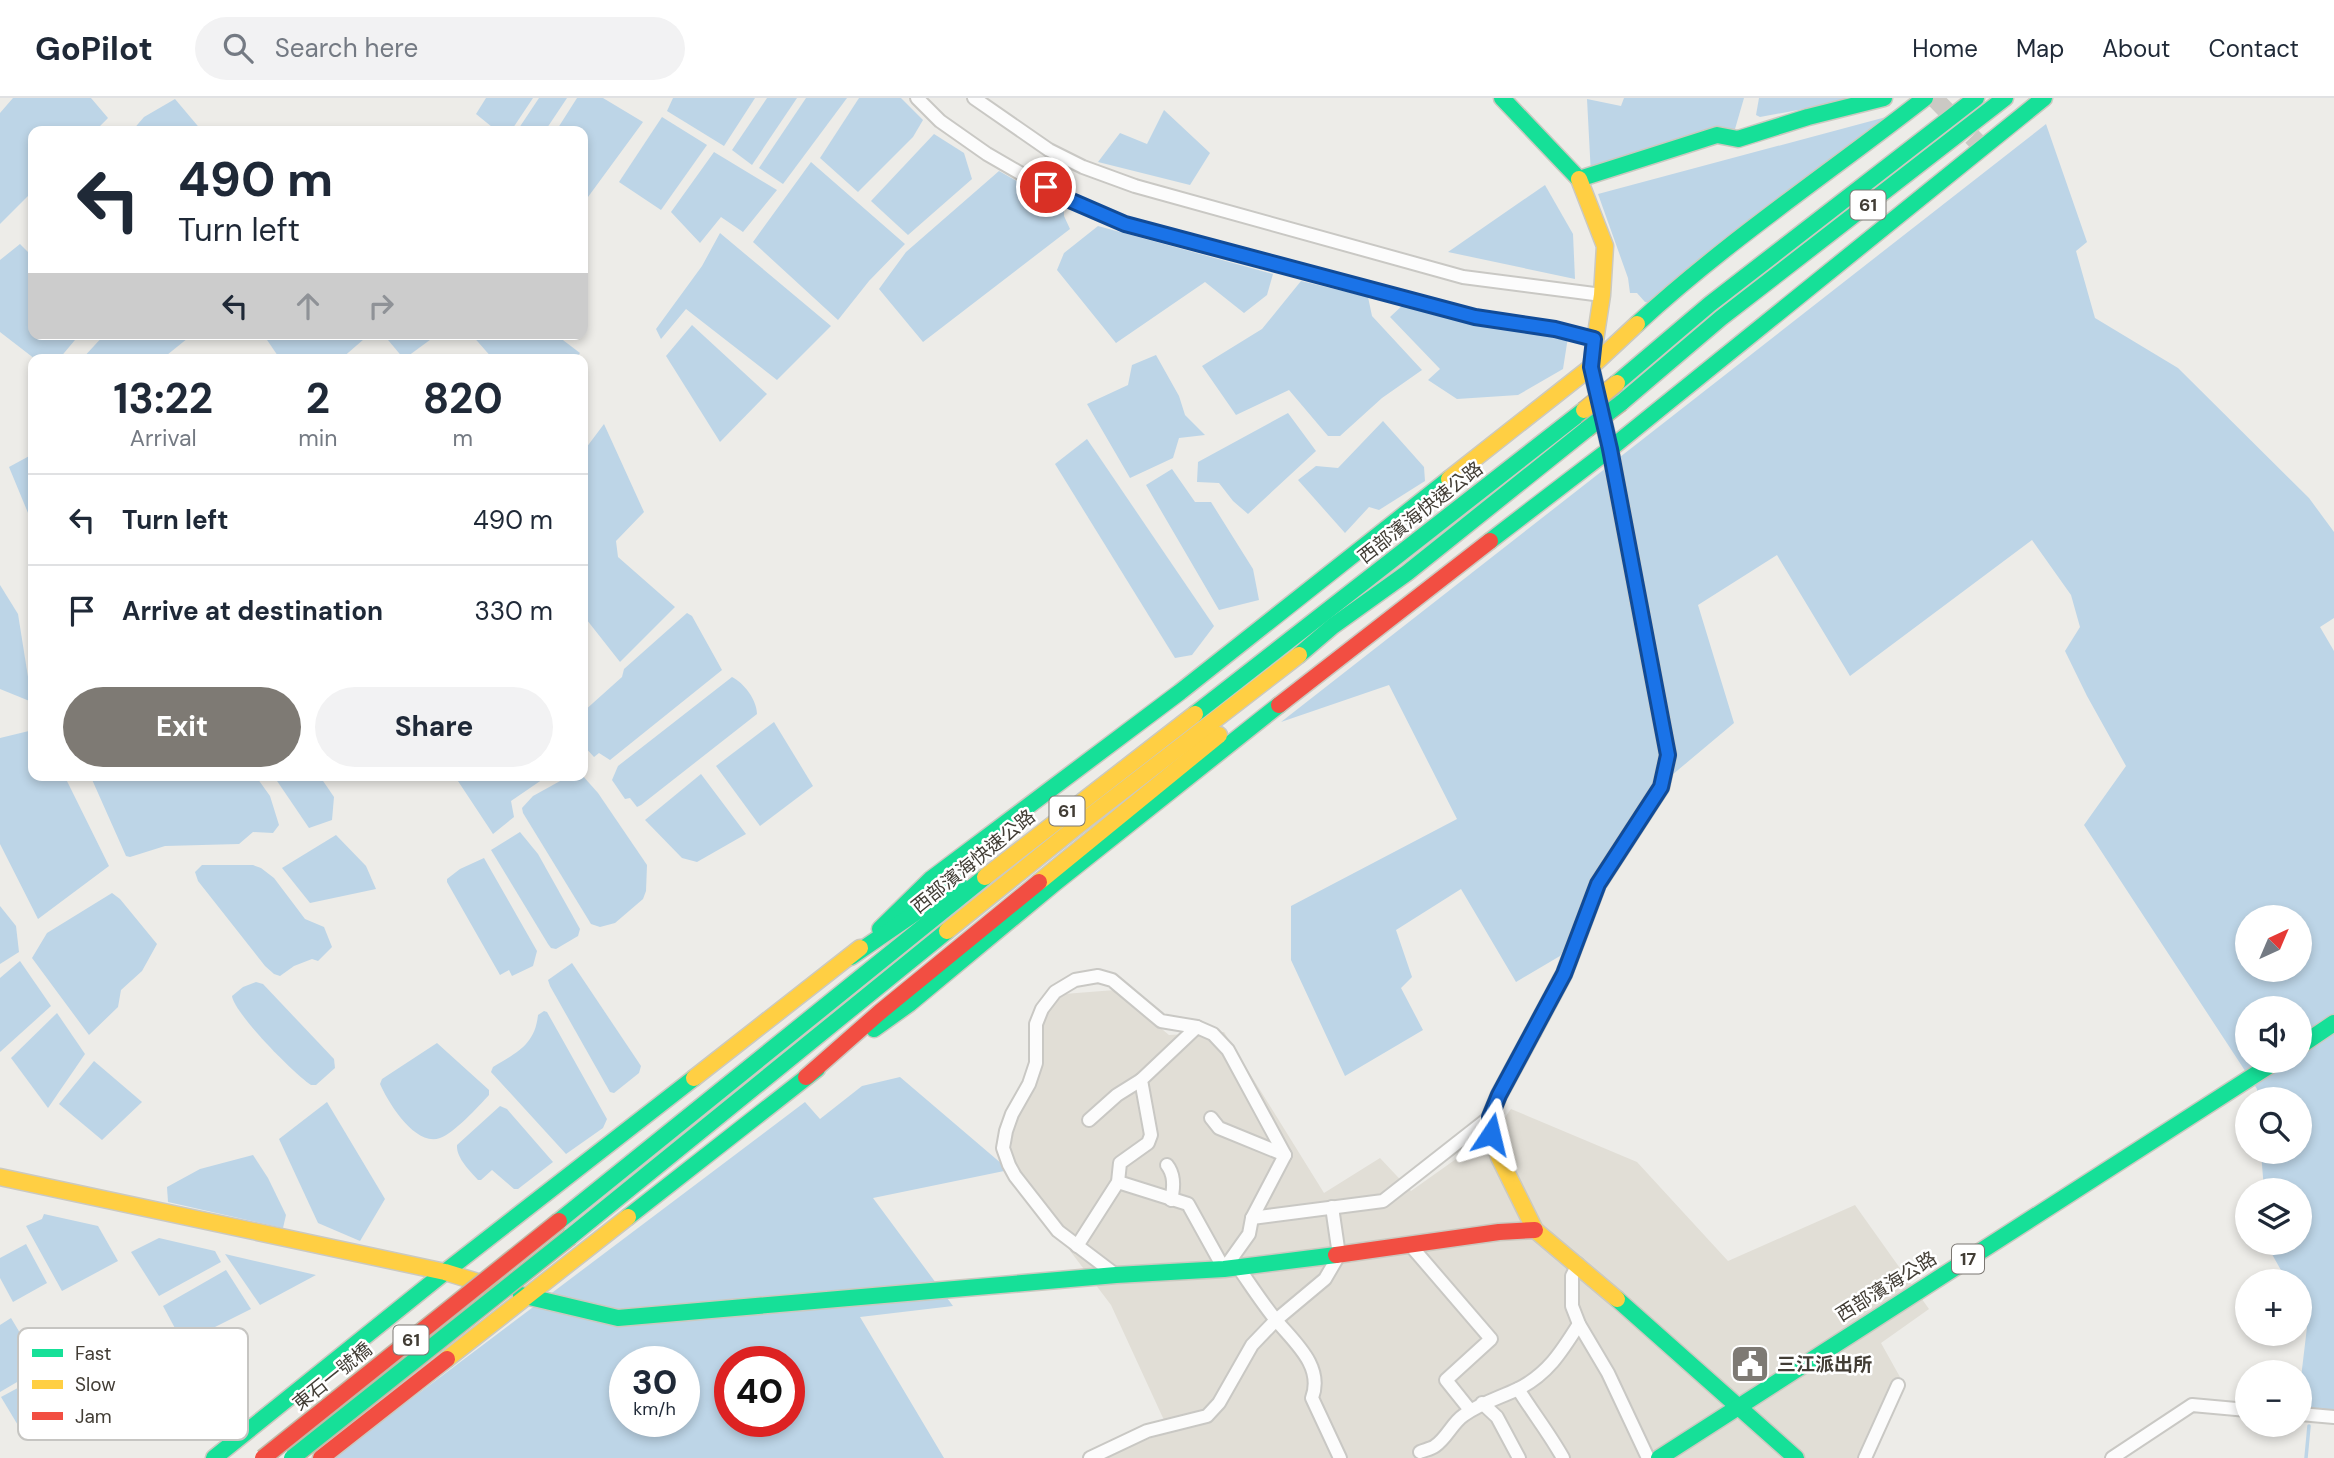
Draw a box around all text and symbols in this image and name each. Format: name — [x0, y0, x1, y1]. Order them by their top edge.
search box — [195, 17, 685, 80]
text: GoPilot — [35, 27, 153, 70]
icon: search — [219, 29, 257, 67]
text: Search here — [275, 31, 418, 65]
text: Home — [1912, 33, 1978, 64]
text: Map — [2016, 33, 2064, 64]
text: About — [2102, 33, 2171, 64]
text: Contact — [2209, 33, 2299, 64]
text: 490 m — [178, 147, 333, 211]
icon: left — [63, 154, 154, 245]
pin — [1016, 157, 1076, 217]
icon: arrive — [1027, 168, 1065, 206]
road number: 61 — [1850, 190, 1885, 220]
text: Turn left — [178, 209, 300, 251]
icon: left — [216, 287, 254, 325]
icon: ahead — [289, 287, 327, 325]
icon: right — [362, 287, 400, 325]
text: 13:22 — [113, 371, 213, 426]
text: 2 — [306, 371, 330, 426]
text: 820 — [423, 371, 503, 426]
text: Arrival — [130, 423, 197, 453]
text: min — [298, 423, 338, 453]
text: m — [452, 423, 473, 453]
street label: 西部濱海快速公路 — [1353, 456, 1488, 569]
icon: left — [63, 501, 101, 539]
text: Turn left — [122, 503, 229, 537]
text: 490 m — [473, 503, 553, 537]
icon: arrive — [63, 592, 101, 630]
text: Arrive at destination — [122, 594, 383, 628]
text: 330 m — [474, 594, 553, 628]
button: Exit — [63, 687, 301, 767]
button: Share — [315, 687, 553, 767]
road number: 61 — [1050, 796, 1084, 826]
street label: 西部濱海快速公路 — [906, 804, 1040, 919]
north arrow — [2235, 905, 2312, 982]
map controls — [2235, 905, 2312, 1437]
button: sound — [2235, 996, 2312, 1073]
button: search — [2235, 1087, 2312, 1164]
position arrow — [1454, 1097, 1528, 1171]
button: layers — [2235, 1178, 2312, 1255]
road number: 17 — [1952, 1244, 1984, 1274]
street label: 西部濱海公路 — [1831, 1246, 1941, 1327]
button: + — [2235, 1269, 2312, 1346]
road number: 61 — [394, 1325, 428, 1354]
legend — [18, 1328, 248, 1440]
street label: 東石一號橋 — [288, 1337, 377, 1416]
text: Fast — [75, 1341, 111, 1366]
public building icon: 三江派出所 — [1729, 1343, 1771, 1385]
speed limit sign: 40 — [714, 1346, 805, 1437]
place label: 三江派出所 — [1777, 1352, 1872, 1377]
text: 30 — [632, 1359, 677, 1405]
button: − — [2235, 1360, 2312, 1437]
text: Slow — [75, 1372, 116, 1397]
text: km/h — [633, 1397, 676, 1421]
text: Jam — [75, 1404, 112, 1429]

